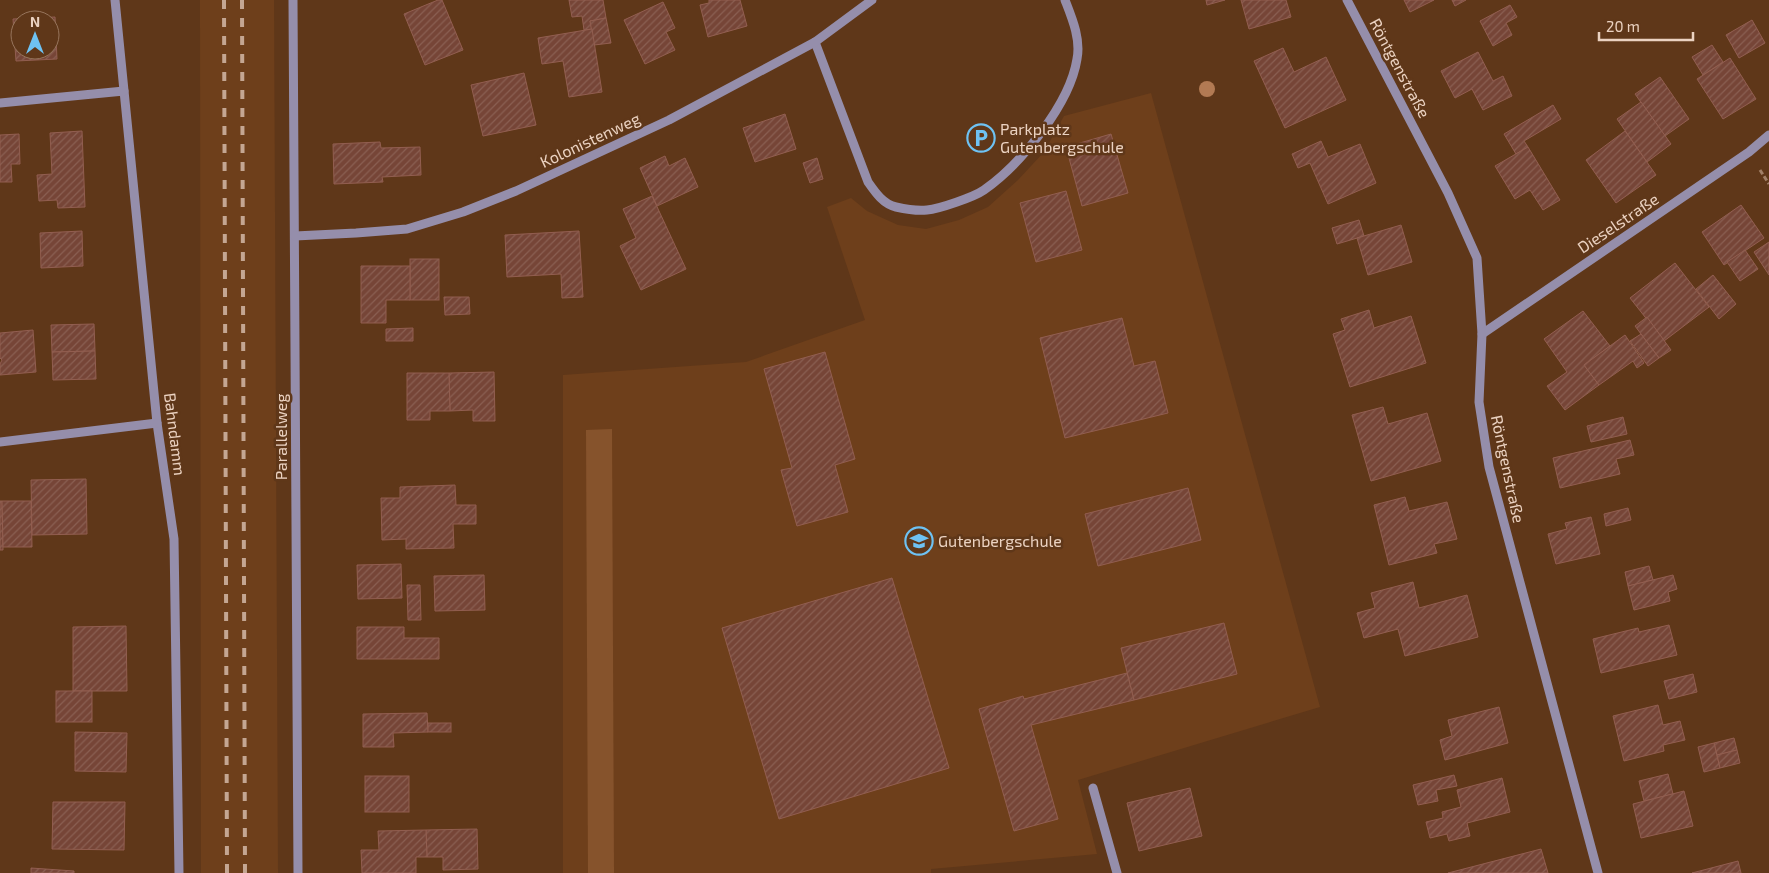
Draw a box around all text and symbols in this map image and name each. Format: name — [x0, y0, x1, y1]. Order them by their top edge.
north arrow — [10, 10, 60, 60]
scale bar — [1599, 10, 1693, 42]
text: N — [30, 13, 40, 30]
street label: Röntgenstraße — [1366, 15, 1435, 121]
text: 20 m — [1606, 17, 1640, 35]
street label: Kolonistenweg — [537, 108, 643, 171]
place label: Parkplatz Gutenbergschule — [1000, 119, 1124, 156]
parking icon: Parkplatz Gutenbergschule — [966, 123, 996, 153]
street label: Dieselstraße — [1574, 189, 1662, 257]
street label: Bahndamm — [161, 391, 190, 476]
street label: Parallelweg — [271, 394, 290, 480]
street label: Röntgenstraße — [1488, 413, 1529, 525]
school or university icon: Gutenbergschule — [904, 526, 934, 556]
place label: Gutenbergschule — [938, 531, 1062, 550]

